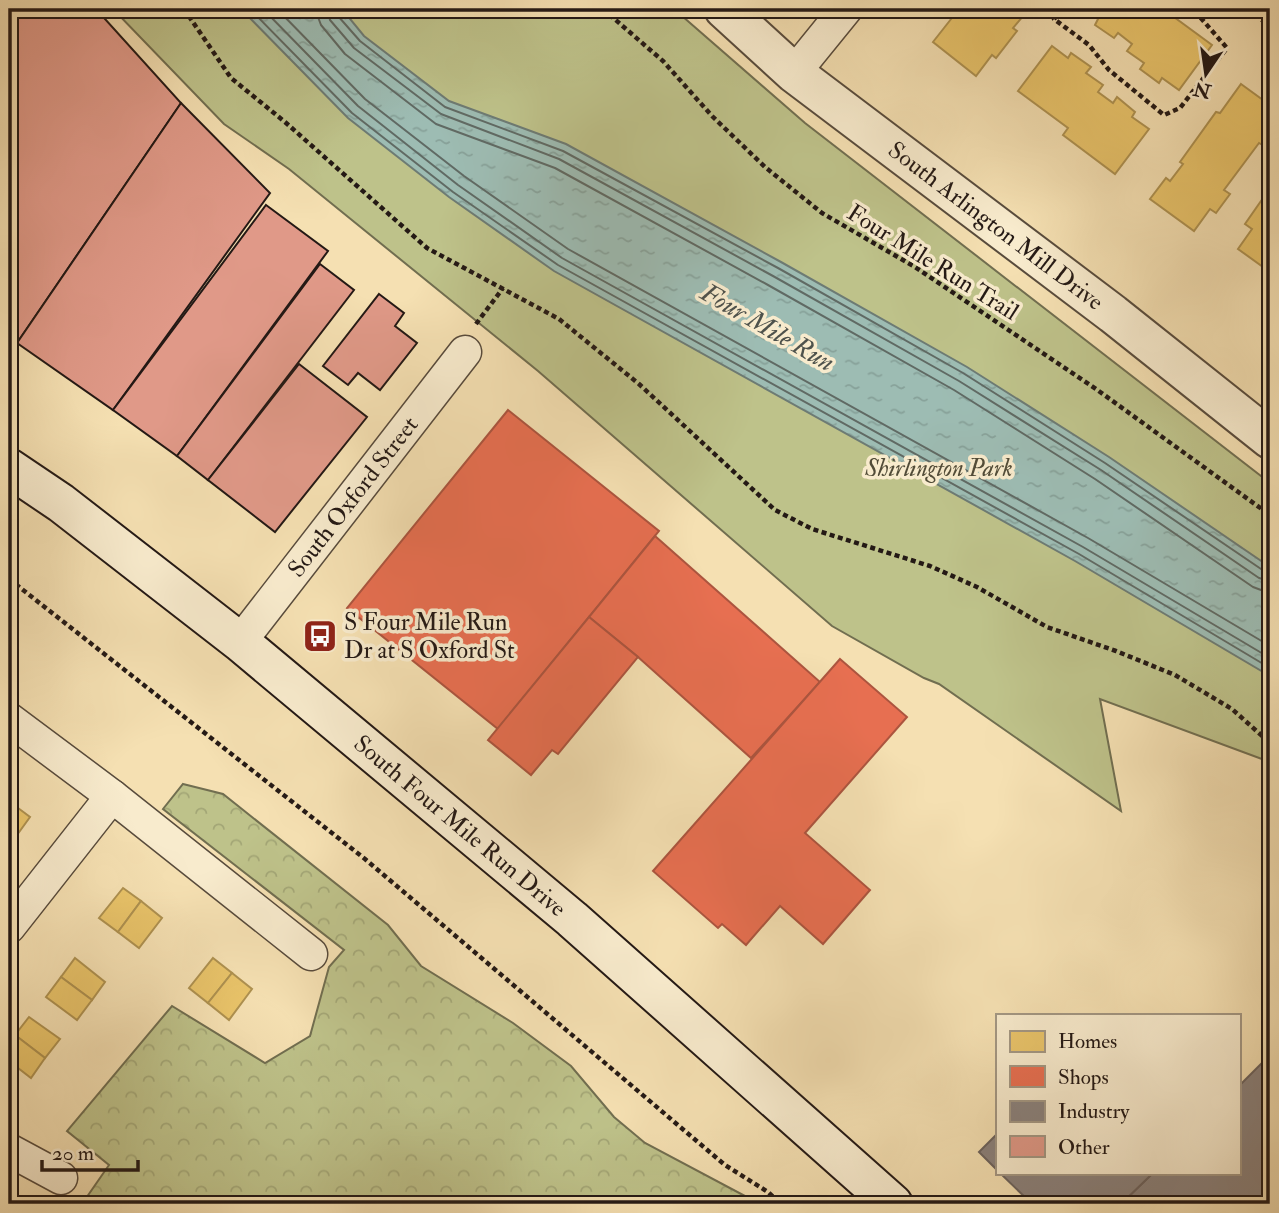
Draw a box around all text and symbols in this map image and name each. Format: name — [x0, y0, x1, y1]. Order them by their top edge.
north arrow — [1170, 38, 1240, 108]
text: N — [1190, 76, 1214, 103]
street label: South Arlington Mill Drive — [882, 135, 1110, 317]
street label: Four Mile Run Trail — [841, 197, 1024, 328]
water label: Four Mile Run — [693, 276, 840, 379]
street label: South Oxford Street — [281, 410, 426, 584]
park label: Shirlington Park — [864, 453, 1013, 484]
place label: S Four Mile Run Dr at S Oxford St — [344, 607, 515, 666]
bus stop icon: S Four Mile Run Dr at S Oxford St — [301, 617, 339, 655]
street label: South Four Mile Run Drive — [347, 728, 573, 924]
legend — [996, 1014, 1240, 1174]
text: Homes — [1058, 1028, 1117, 1055]
text: Shops — [1058, 1064, 1109, 1091]
text: Industry — [1058, 1098, 1130, 1125]
scale bar — [42, 1129, 138, 1173]
text: Other — [1058, 1134, 1110, 1161]
text: 20 m — [52, 1140, 94, 1167]

